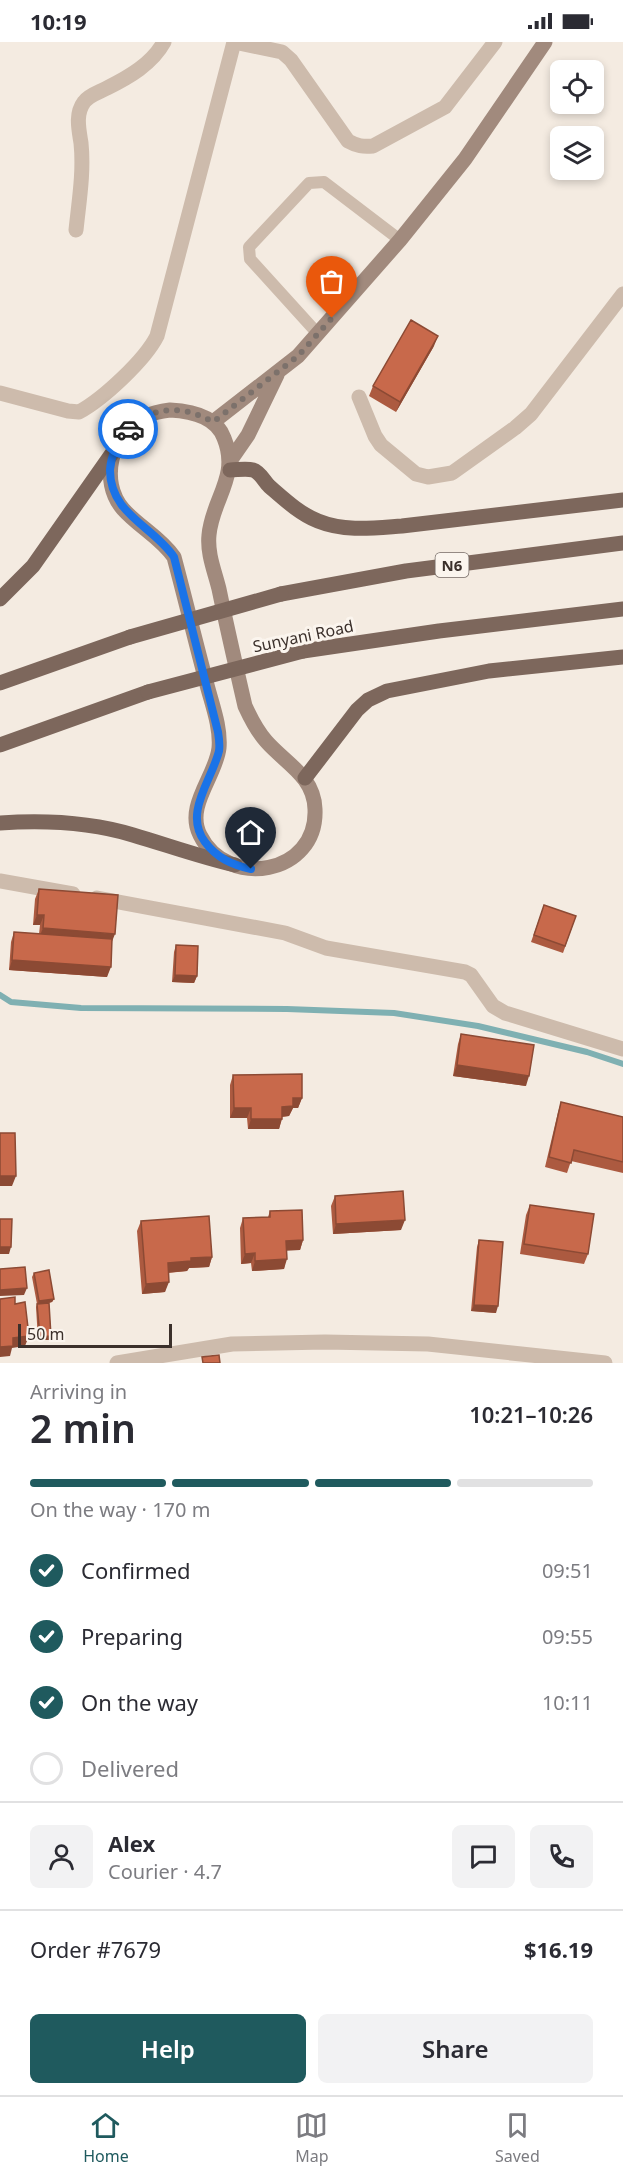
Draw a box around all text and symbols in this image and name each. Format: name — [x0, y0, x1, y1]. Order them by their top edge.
text: 10:19 — [30, 6, 87, 36]
map controls — [550, 60, 604, 180]
button: locate — [550, 60, 604, 114]
button: layers — [550, 126, 604, 180]
pin — [306, 256, 357, 318]
icon: bag — [315, 265, 348, 298]
courier — [98, 399, 158, 459]
icon: car — [112, 413, 145, 446]
road number: N6 — [436, 553, 468, 577]
street label: Sunyani Road — [251, 615, 355, 657]
pin — [225, 807, 276, 869]
icon: home — [234, 816, 267, 849]
scale bar — [18, 1321, 172, 1348]
text: 50 m — [27, 1323, 64, 1345]
text: Arriving in — [30, 1378, 127, 1405]
text: 10:21–10:26 — [469, 1399, 593, 1429]
text: 2 min — [30, 1401, 136, 1454]
text: On the way · 170 m — [30, 1496, 210, 1523]
icon: check — [30, 1554, 63, 1587]
text: Confirmed — [81, 1555, 191, 1585]
text: 09:51 — [542, 1557, 593, 1584]
icon: check — [30, 1620, 63, 1653]
text: Preparing — [81, 1621, 183, 1651]
text: 09:55 — [542, 1623, 593, 1650]
icon: check — [30, 1686, 63, 1719]
text: On the way — [81, 1687, 198, 1717]
text: 10:11 — [542, 1689, 593, 1716]
text: Delivered — [81, 1753, 179, 1783]
button: person — [30, 1825, 93, 1888]
button: chat — [452, 1825, 515, 1888]
button: phone — [530, 1825, 593, 1888]
text: Alex — [108, 1828, 155, 1858]
text: Courier · 4.7 — [108, 1858, 222, 1885]
text: Order #7679 — [30, 1934, 161, 1964]
text: $16.19 — [524, 1934, 593, 1964]
button: Help — [30, 2014, 306, 2083]
button: Share — [318, 2014, 593, 2083]
tab: Home — [83, 2109, 129, 2167]
tab: Map — [295, 2109, 329, 2167]
tab: Saved — [495, 2109, 540, 2167]

